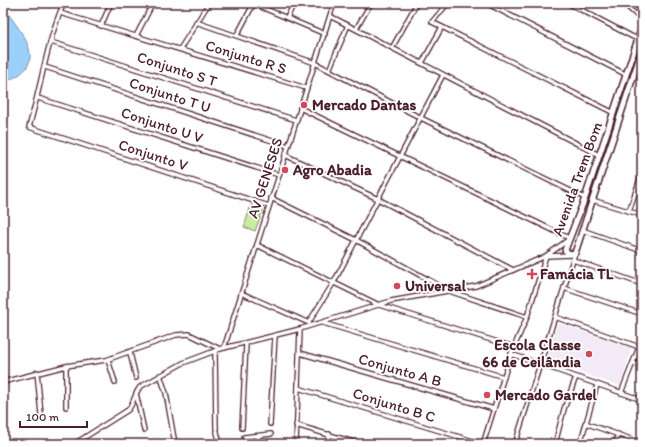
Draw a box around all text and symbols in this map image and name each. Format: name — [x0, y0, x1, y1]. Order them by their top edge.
street label: Conjunto R S — [203, 36, 289, 78]
street label: Conjunto S T — [135, 48, 220, 91]
street label: Conjunto T U — [127, 73, 213, 117]
place label: Mercado Dantas — [312, 96, 416, 114]
marker: Mercado Dantas — [299, 100, 309, 110]
street label: Conjunto U V — [119, 103, 205, 147]
street label: Avenida Trem Bom — [548, 119, 606, 239]
street label: Conjunto V — [116, 135, 190, 175]
street label: AV GENESES — [244, 135, 286, 221]
place label: Agro Abadia — [292, 161, 372, 180]
marker: Agro Abadia — [280, 165, 290, 175]
place label: Famácia TL — [540, 265, 614, 283]
marker: Famácia TL — [527, 269, 537, 279]
place label: Universal — [405, 277, 467, 295]
marker: Universal — [392, 281, 402, 291]
place label: Escola Classe 66 de Ceilândia — [482, 336, 582, 371]
marker: Escola Classe 66 de Ceilândia — [584, 349, 594, 359]
street label: Conjunto A B — [356, 350, 444, 391]
street label: Conjunto B C — [350, 384, 438, 426]
place label: Mercado Gardel — [495, 386, 598, 404]
marker: Mercado Gardel — [482, 390, 492, 400]
scale bar — [20, 403, 87, 429]
text: 100 m — [26, 410, 59, 424]

